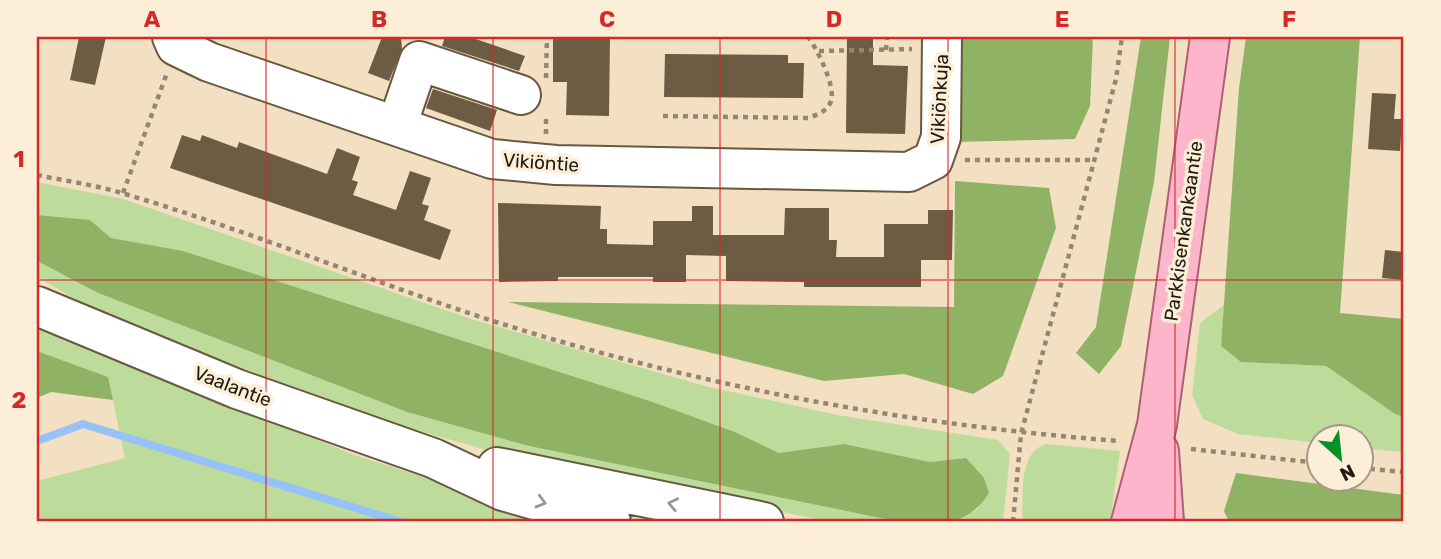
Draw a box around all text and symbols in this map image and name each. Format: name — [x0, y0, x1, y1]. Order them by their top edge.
text: A — [144, 5, 161, 33]
text: B — [371, 5, 387, 33]
text: C — [599, 5, 615, 33]
text: D — [826, 5, 842, 33]
text: E — [1055, 5, 1069, 33]
text: F — [1282, 5, 1296, 33]
street label: Vikiönkuja — [926, 53, 953, 145]
street label: Parkkisenkankaantie — [1159, 139, 1208, 323]
text: 1 — [13, 145, 25, 173]
street label: Vikiöntie — [502, 148, 580, 177]
street label: Vaalantie — [191, 361, 275, 412]
text: 2 — [12, 386, 26, 414]
north arrow — [1304, 422, 1374, 492]
text: N — [1336, 459, 1359, 486]
one-way arrow — [535, 493, 547, 508]
one-way arrow — [667, 497, 679, 512]

